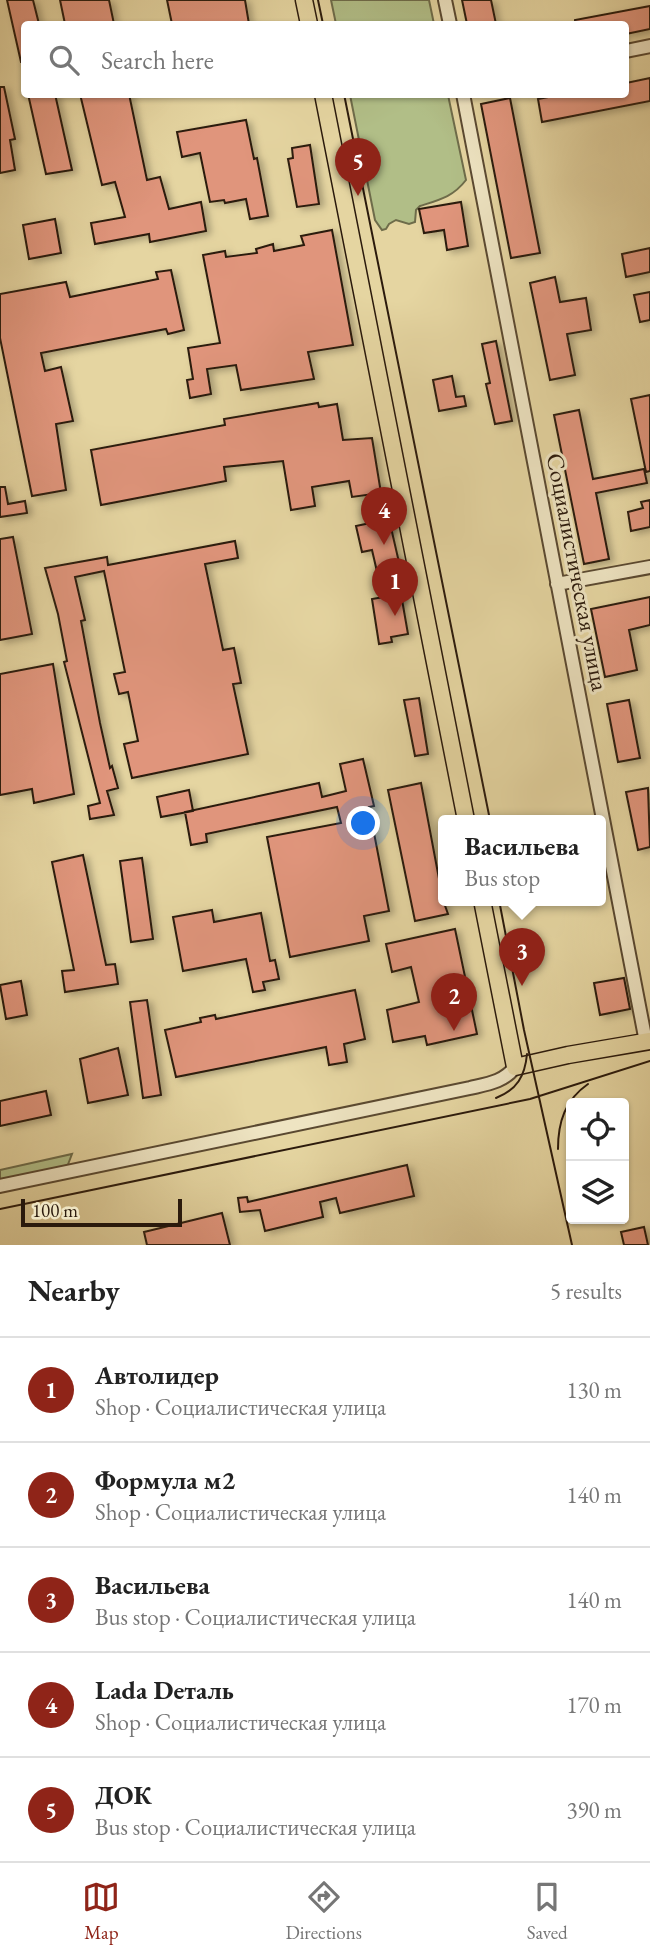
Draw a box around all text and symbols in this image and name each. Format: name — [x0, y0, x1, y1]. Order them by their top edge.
search box — [21, 21, 629, 98]
icon: search — [45, 41, 83, 79]
text: Search here — [101, 43, 214, 77]
pin: 5 — [335, 138, 381, 196]
street label: Социалистическая улица — [540, 450, 616, 694]
pin: 4 — [361, 487, 407, 545]
pin: 1 — [372, 558, 418, 616]
your location — [346, 806, 380, 840]
popup — [438, 815, 606, 906]
text: Васильева — [465, 829, 579, 863]
text: Bus stop — [465, 863, 540, 893]
pin: 3 — [499, 928, 545, 986]
pin: 2 — [431, 973, 477, 1031]
map controls — [566, 1098, 629, 1224]
button: locate — [566, 1098, 629, 1161]
button: layers — [566, 1161, 629, 1224]
scale bar — [21, 1196, 182, 1228]
text: 100 m — [32, 1198, 78, 1223]
text: Nearby — [28, 1271, 120, 1310]
text: 5 results — [550, 1276, 622, 1306]
text: Автолидер — [95, 1358, 219, 1392]
text: 1 — [45, 1375, 57, 1405]
text: 130 m — [566, 1375, 622, 1405]
text: Shop · Социалистическая улица — [95, 1392, 386, 1422]
text: Формула м2 — [95, 1463, 235, 1497]
text: 2 — [45, 1480, 57, 1510]
text: 140 m — [566, 1480, 622, 1510]
text: Shop · Социалистическая улица — [95, 1497, 386, 1527]
text: Васильева — [95, 1568, 210, 1602]
text: 3 — [45, 1585, 57, 1615]
text: 140 m — [566, 1585, 622, 1615]
text: Bus stop · Социалистическая улица — [95, 1602, 416, 1632]
text: Lada Dеталь — [95, 1673, 234, 1707]
text: 4 — [45, 1690, 57, 1720]
text: 170 m — [566, 1690, 622, 1720]
text: Shop · Социалистическая улица — [95, 1707, 386, 1737]
text: ДОК — [95, 1778, 152, 1812]
text: 5 — [45, 1795, 57, 1825]
text: 390 m — [566, 1795, 622, 1825]
text: Bus stop · Социалистическая улица — [95, 1812, 416, 1842]
tab: Map — [82, 1878, 120, 1945]
tab: Directions — [285, 1878, 362, 1945]
tab: Saved — [527, 1878, 568, 1945]

